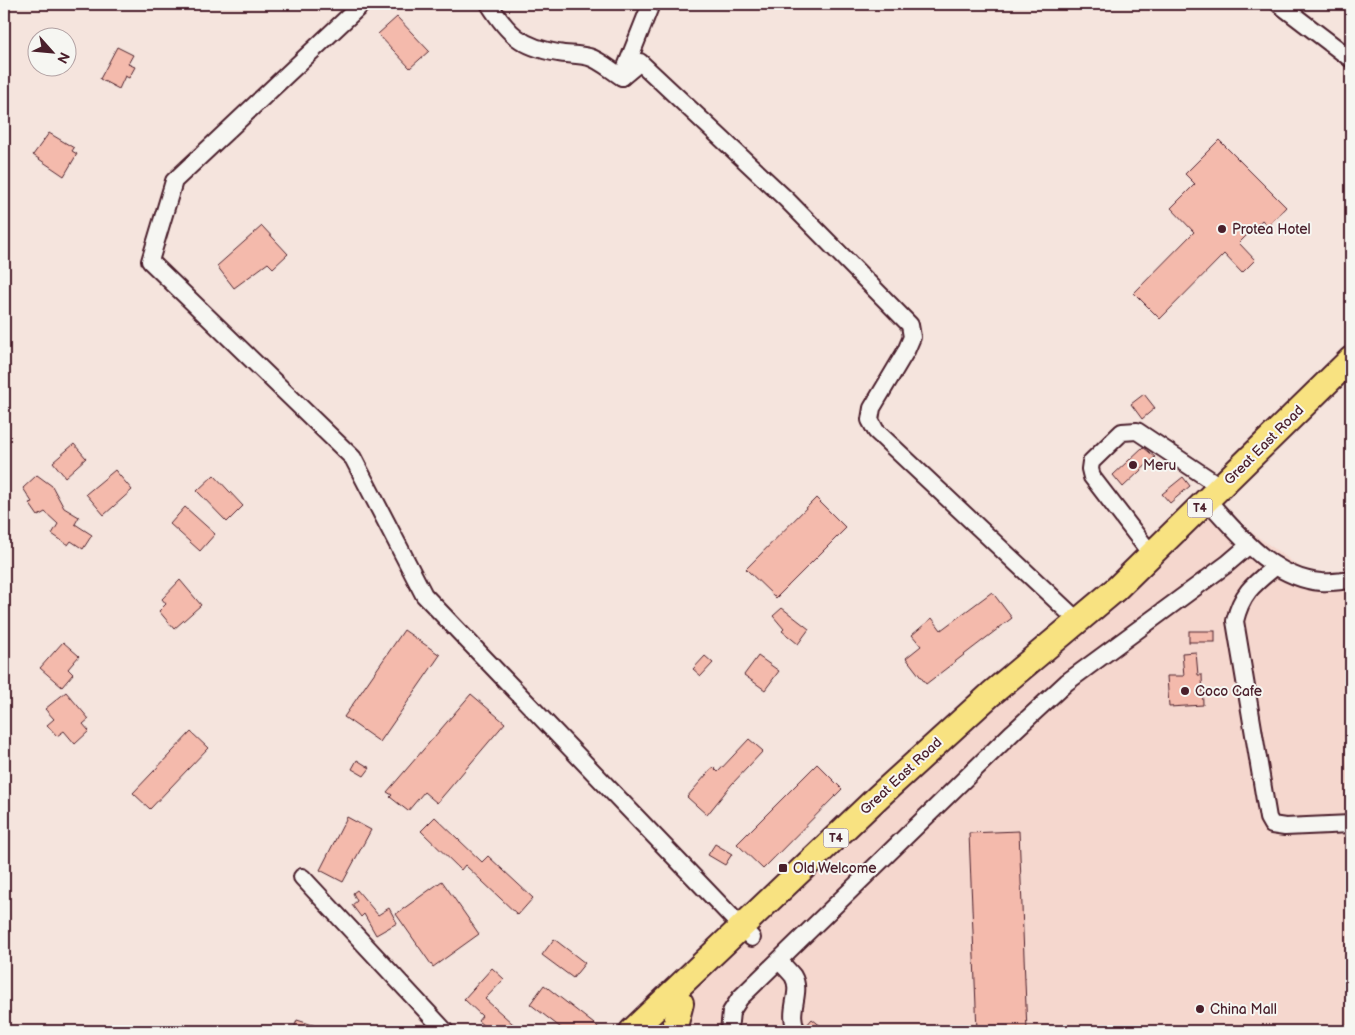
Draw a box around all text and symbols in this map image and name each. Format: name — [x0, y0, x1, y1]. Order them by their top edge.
north arrow — [28, 28, 78, 78]
text: N — [53, 49, 73, 66]
place label: Protea Hotel — [1232, 221, 1311, 238]
marker: Protea Hotel — [1216, 223, 1228, 235]
street label: Great East Road — [1221, 402, 1307, 488]
place label: Meru — [1143, 457, 1176, 474]
marker: Meru — [1127, 459, 1139, 471]
road number: T4 — [1188, 498, 1212, 518]
place label: Coco Cafe — [1195, 683, 1262, 700]
marker: Coco Cafe — [1179, 685, 1191, 697]
street label: Great East Road — [857, 734, 945, 818]
road number: T4 — [824, 828, 848, 848]
place label: Old Welcome — [793, 860, 877, 877]
marker: Old Welcome — [777, 862, 789, 874]
place label: China Mall — [1210, 1001, 1277, 1018]
marker: China Mall — [1194, 1003, 1206, 1015]

